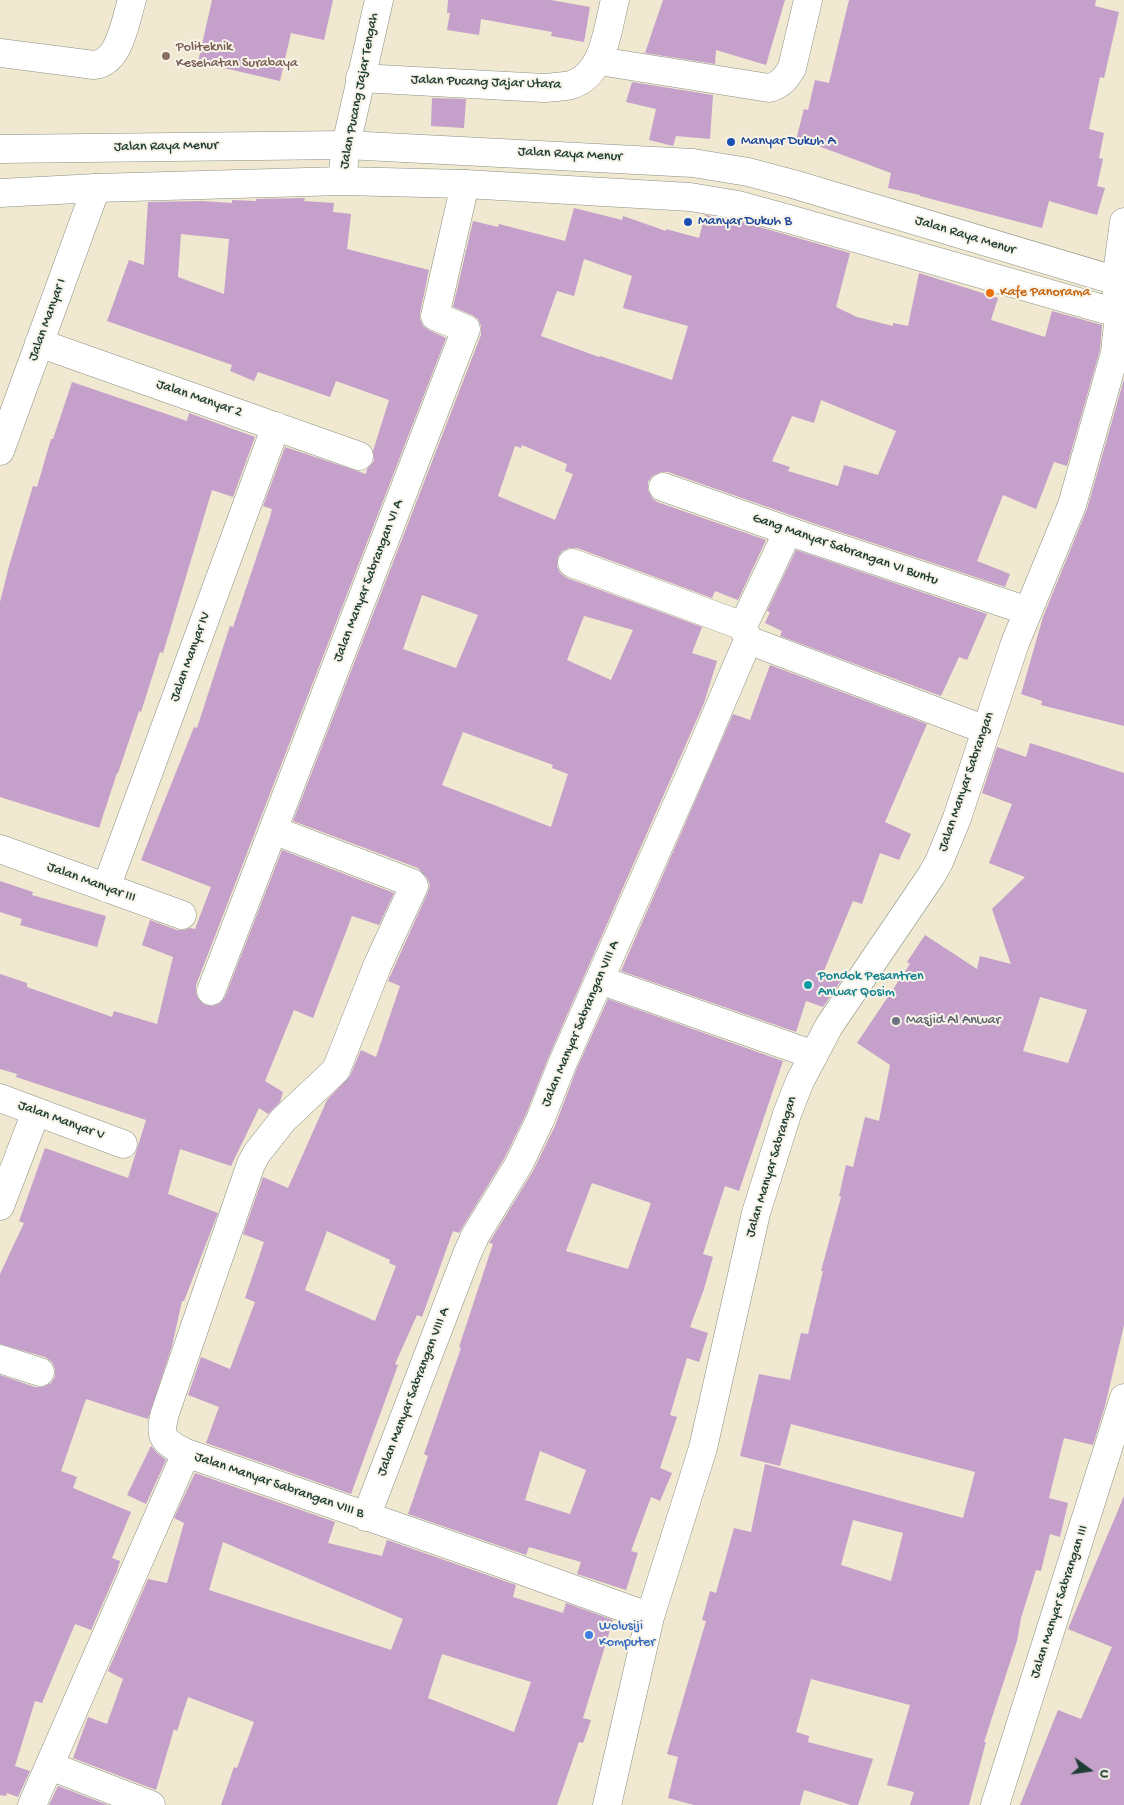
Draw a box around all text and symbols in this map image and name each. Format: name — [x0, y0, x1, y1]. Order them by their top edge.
street label: Jalan Pucang Jajar Tengah — [337, 12, 383, 170]
place label: Politeknik Kesehatan Surabaya — [176, 40, 298, 72]
marker: Politeknik Kesehatan Surabaya — [160, 50, 172, 62]
street label: Jalan Pucang Jajar Utara — [411, 72, 561, 94]
place label: Manyar Dukuh A — [741, 134, 836, 150]
marker: Manyar Dukuh A — [725, 136, 737, 148]
street label: Jalan Raya Menur — [114, 138, 218, 156]
street label: Jalan Raya Menur — [518, 144, 622, 166]
street label: Jalan Raya Menur — [913, 213, 1017, 259]
place label: Manyar Dukuh B — [698, 214, 792, 230]
marker: Manyar Dukuh B — [682, 216, 694, 228]
street label: Jalan Manyar I — [25, 277, 71, 363]
place label: Kafe Panorama — [1000, 285, 1090, 301]
marker: Kafe Panorama — [984, 287, 996, 299]
street label: Jalan Manyar 2 — [154, 376, 244, 422]
street label: Jalan Manyar Sabrangan VI A — [330, 497, 408, 665]
street label: Gang Manyar Sabrangan VI Buntu — [750, 510, 940, 590]
street label: Jalan Manyar IV — [167, 610, 215, 704]
street label: Jalan Manyar Sabrangan — [935, 710, 999, 854]
street label: Jalan Manyar III — [44, 859, 138, 907]
street label: Jalan Manyar Sabrangan VIII A — [538, 938, 624, 1110]
place label: Pondok Pesantren Anwar Qosim — [818, 969, 924, 1002]
marker: Pondok Pesantren Anwar Qosim — [802, 979, 814, 991]
place label: Masjid Al Anwar — [906, 1013, 1000, 1029]
marker: Masjid Al Anwar — [890, 1015, 902, 1027]
street label: Jalan Manyar Sabrangan — [743, 1094, 801, 1240]
street label: Jalan Manyar V — [15, 1098, 107, 1144]
street label: Jalan Manyar Sabrangan VIII A — [374, 1305, 454, 1479]
street label: Jalan Manyar Sabrangan VIII B — [192, 1449, 366, 1523]
street label: Jalan Manyar Sabrangan III — [1027, 1523, 1093, 1681]
place label: Wolusiji Komputer — [599, 1619, 655, 1651]
marker: Wolusiji Komputer — [583, 1629, 595, 1641]
north arrow — [1064, 1745, 1114, 1795]
text: U — [1095, 1768, 1113, 1780]

